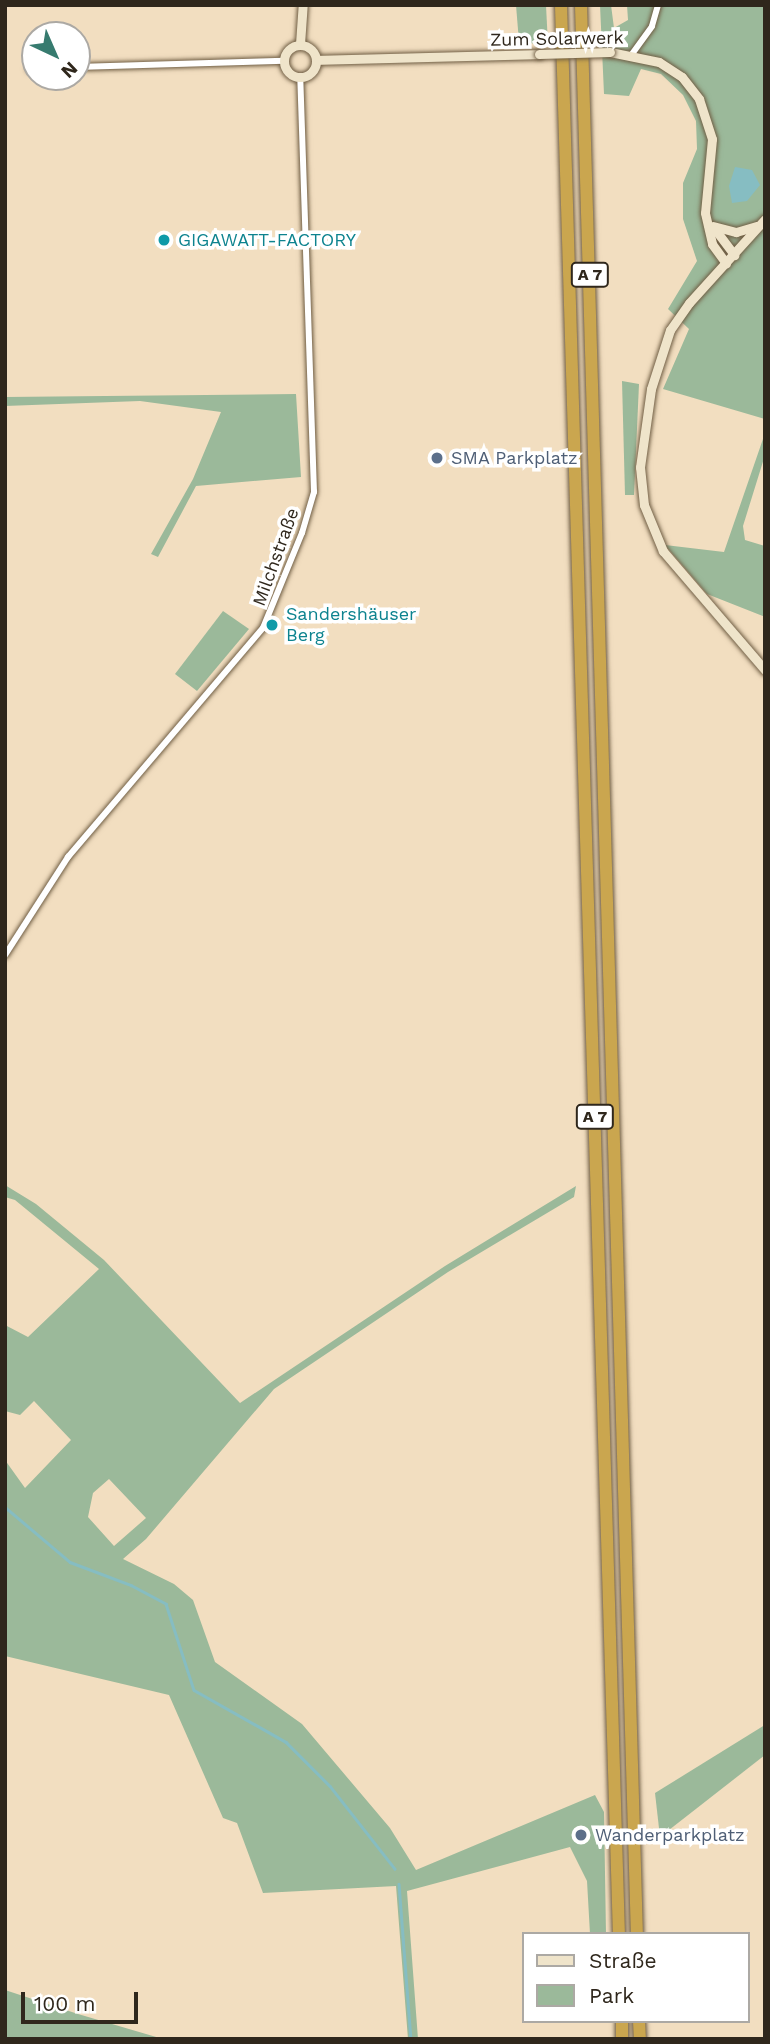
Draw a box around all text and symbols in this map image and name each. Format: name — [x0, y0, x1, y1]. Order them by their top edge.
north arrow — [21, 21, 91, 91]
street label: Zum Solarwerk — [490, 27, 624, 51]
text: N — [56, 57, 83, 83]
place label: GIGAWATT-FACTORY — [178, 229, 356, 251]
marker: GIGAWATT-FACTORY — [156, 232, 172, 248]
road number: A 7 — [569, 262, 611, 288]
place label: SMA Parkplatz — [451, 447, 578, 469]
marker: SMA Parkplatz — [429, 450, 445, 466]
street label: Milchstraße — [248, 505, 304, 609]
place label: Sandershäuser Berg — [286, 604, 416, 646]
marker: Sandershäuser Berg — [264, 617, 280, 633]
road number: A 7 — [574, 1105, 616, 1130]
place label: Wanderparkplatz — [595, 1824, 745, 1846]
marker: Wanderparkplatz — [573, 1827, 589, 1843]
legend — [522, 1932, 749, 2023]
text: Straße — [589, 1948, 657, 1973]
scale bar — [24, 1978, 142, 2022]
text: Park — [589, 1983, 634, 2008]
text: 100 m — [34, 1991, 96, 2016]

